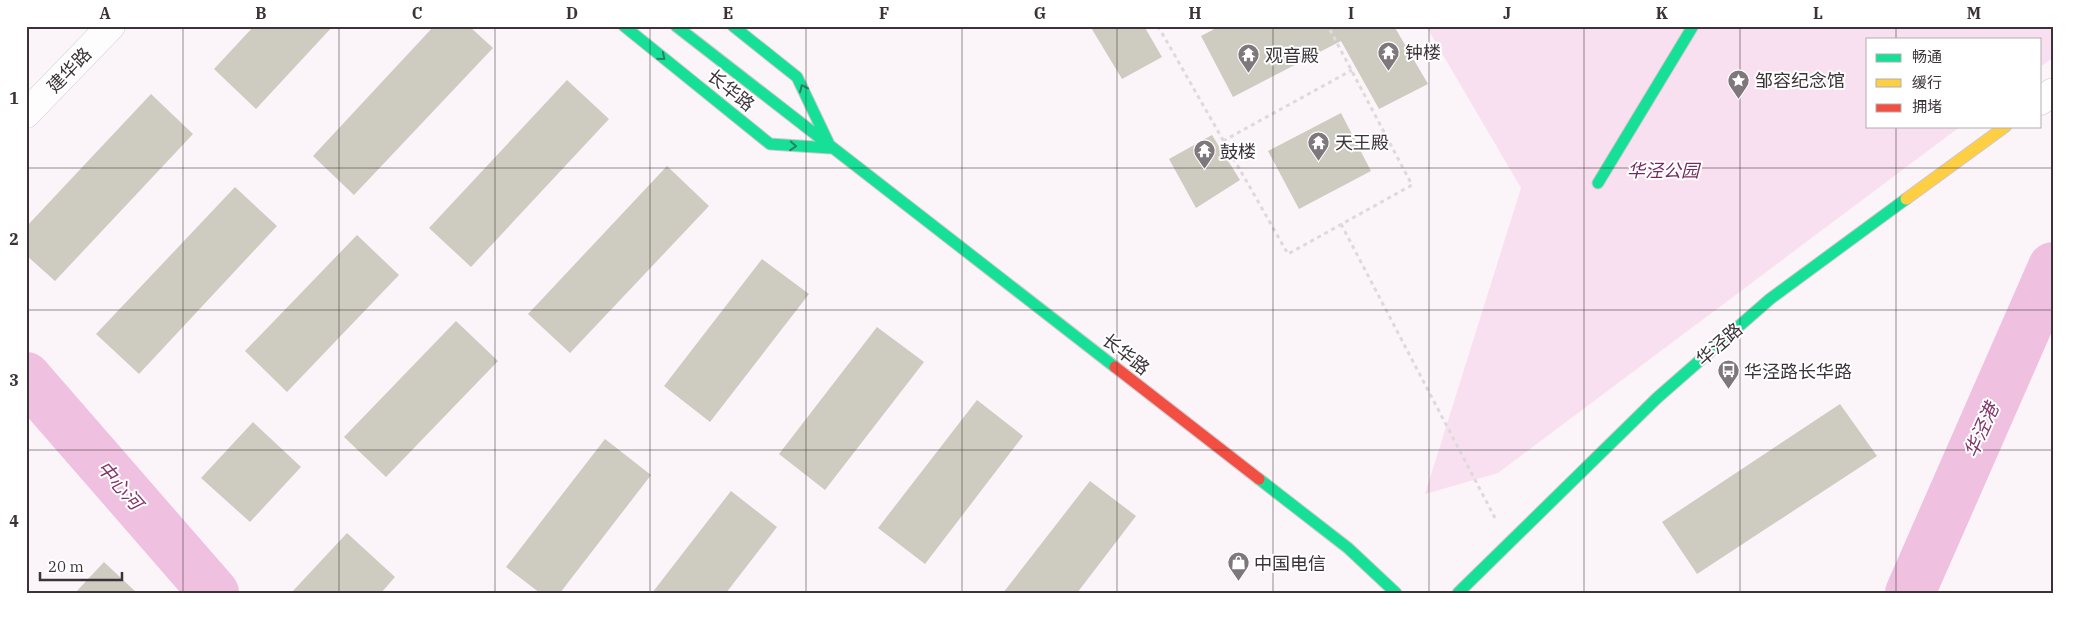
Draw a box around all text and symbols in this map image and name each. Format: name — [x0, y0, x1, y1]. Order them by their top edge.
text: A — [99, 3, 111, 23]
text: B — [255, 3, 267, 23]
text: C — [412, 3, 422, 23]
text: D — [566, 3, 578, 23]
text: E — [723, 3, 733, 23]
text: F — [879, 3, 889, 23]
text: G — [1034, 3, 1046, 23]
text: H — [1189, 3, 1202, 23]
text: I — [1348, 3, 1354, 23]
text: J — [1503, 3, 1511, 23]
text: K — [1656, 3, 1669, 23]
text: L — [1813, 3, 1823, 23]
text: M — [1967, 3, 1981, 23]
legend — [1866, 38, 2042, 128]
temple icon: 钟楼 — [1377, 40, 1401, 71]
place label: 钟楼 — [1405, 41, 1441, 64]
street label: 建华路 — [42, 43, 96, 97]
temple icon: 观音殿 — [1237, 43, 1261, 74]
place label: 观音殿 — [1265, 44, 1319, 67]
text: 畅通 — [1912, 47, 1942, 66]
one-way arrow — [656, 51, 665, 60]
street label: 长华路 — [703, 64, 759, 116]
place icon: 邹容纪念馆 — [1727, 68, 1751, 99]
place label: 邹容纪念馆 — [1755, 69, 1845, 92]
text: 缓行 — [1912, 73, 1942, 92]
one-way arrow — [798, 84, 809, 93]
text: 1 — [9, 88, 19, 108]
text: 拥堵 — [1912, 97, 1942, 116]
temple icon: 天王殿 — [1307, 130, 1331, 161]
place label: 天王殿 — [1335, 131, 1389, 154]
temple icon: 鼓楼 — [1192, 139, 1216, 170]
one-way arrow — [790, 140, 798, 151]
place label: 鼓楼 — [1220, 140, 1256, 163]
park label: 华泾公园 — [1627, 159, 1702, 182]
text: 2 — [9, 229, 19, 249]
street label: 华泾路 — [1691, 318, 1747, 370]
street label: 长华路 — [1098, 328, 1154, 380]
bus stop icon: 华泾路长华路 — [1716, 359, 1740, 390]
place label: 华泾路长华路 — [1744, 360, 1852, 383]
text: 3 — [9, 370, 19, 390]
water label: 华泾港 — [1958, 396, 2005, 461]
water label: 中心河 — [92, 456, 150, 517]
text: 4 — [9, 511, 19, 531]
scale bar — [40, 549, 122, 581]
shop icon: 中国电信 — [1226, 551, 1250, 582]
place label: 中国电信 — [1254, 552, 1326, 575]
text: 20 m — [48, 557, 84, 576]

